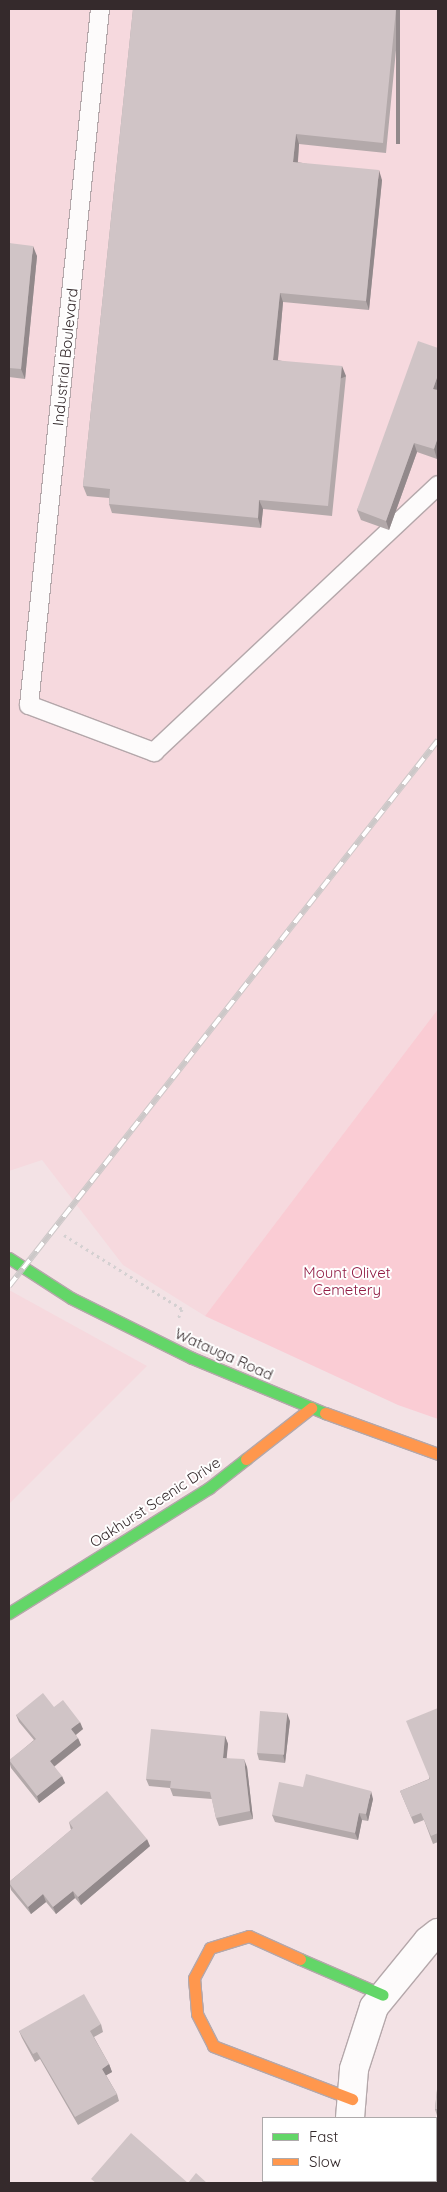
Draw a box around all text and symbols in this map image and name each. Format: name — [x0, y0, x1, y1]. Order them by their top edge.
street label: Industrial Boulevard — [49, 287, 81, 427]
park label: Mount Olivet Cemetery — [303, 1263, 391, 1298]
street label: Watauga Road — [172, 1324, 276, 1384]
street label: Oakhurst Scenic Drive — [86, 1453, 224, 1551]
legend — [262, 2117, 437, 2182]
text: Fast — [309, 2127, 338, 2146]
text: Slow — [309, 2152, 341, 2171]

